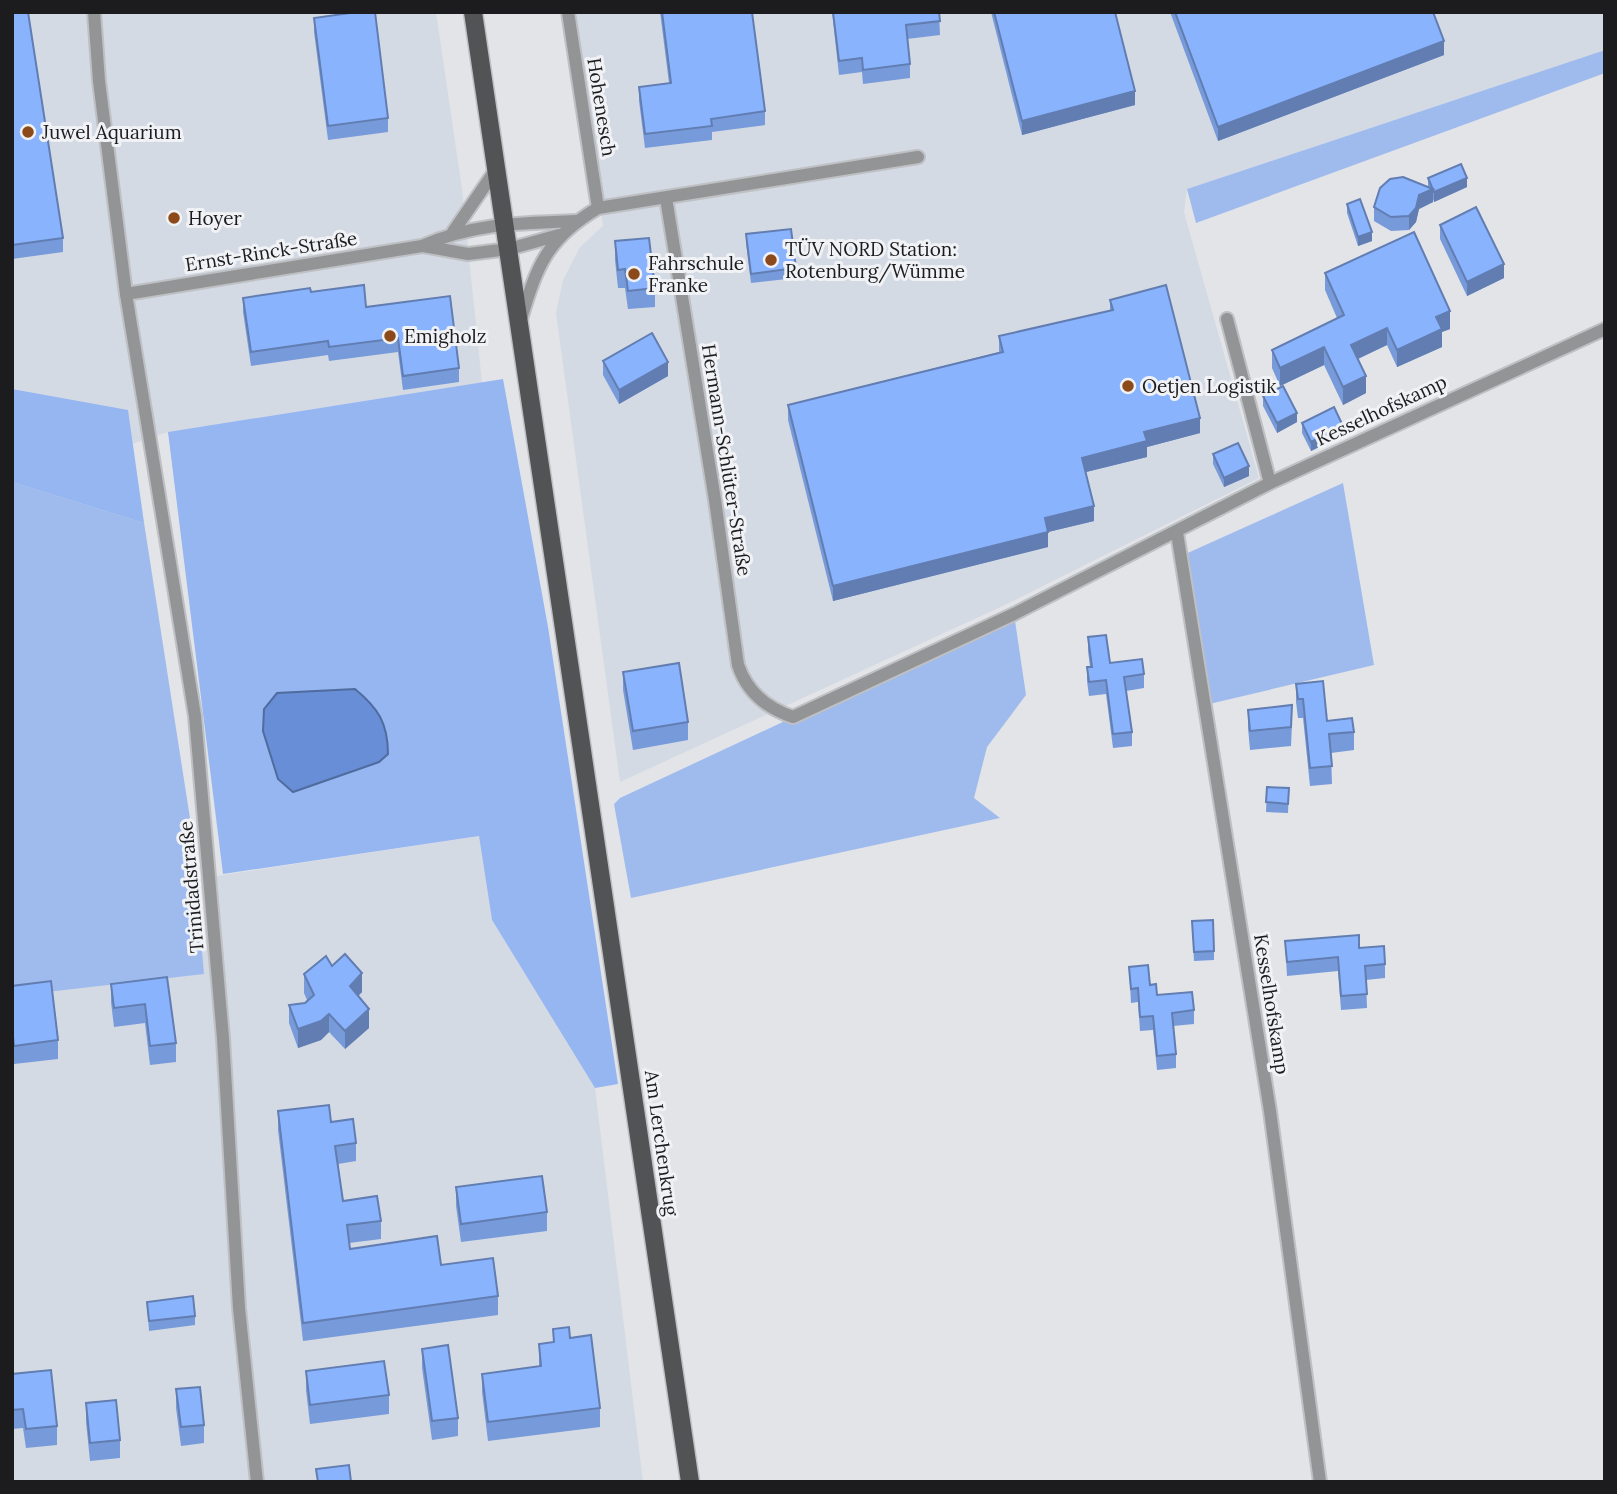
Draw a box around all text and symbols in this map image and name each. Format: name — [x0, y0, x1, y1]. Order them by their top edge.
street label: Hohenesch — [582, 56, 622, 158]
place label: Juwel Aquarium — [41, 120, 182, 144]
marker: Juwel Aquarium — [20, 124, 36, 140]
place label: Hoyer — [188, 206, 243, 230]
marker: Hoyer — [166, 210, 182, 226]
street label: Ernst-Rinck-Straße — [183, 226, 359, 276]
place label: TÜV NORD Station: Rotenburg/Wümme — [785, 237, 965, 284]
place label: Fahrschule Franke — [648, 251, 744, 297]
marker: TÜV NORD Station: Rotenburg/Wümme — [763, 252, 779, 268]
marker: Fahrschule Franke — [626, 266, 642, 282]
place label: Emigholz — [404, 324, 486, 348]
marker: Emigholz — [382, 328, 398, 344]
street label: Hermann-Schlüter-Straße — [697, 342, 757, 578]
street label: Kesselhofskamp — [1312, 369, 1450, 451]
place label: Oetjen Logistik — [1142, 374, 1277, 398]
marker: Oetjen Logistik — [1120, 378, 1136, 394]
street label: Trinidadstraße — [173, 820, 209, 954]
street label: Kesselhofskamp — [1249, 932, 1295, 1076]
street label: Am Lerchenkrug — [640, 1068, 684, 1218]

